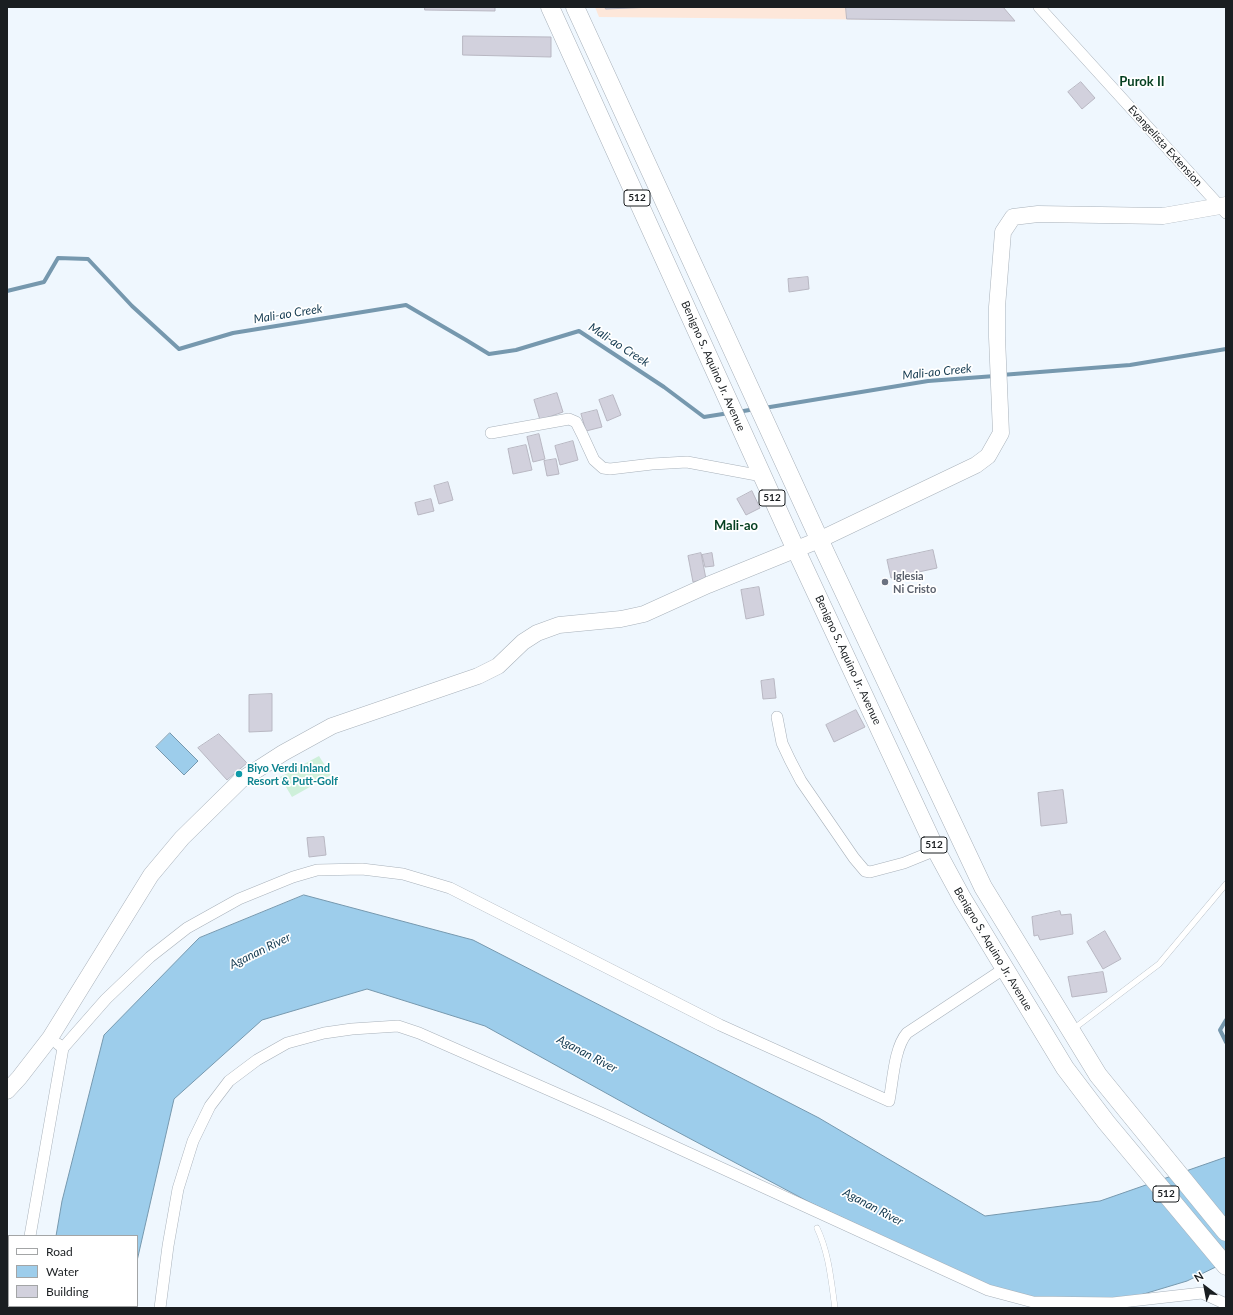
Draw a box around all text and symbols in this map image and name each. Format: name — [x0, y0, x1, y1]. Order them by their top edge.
district label: Purok II — [1119, 74, 1165, 90]
street label: Evangelista Extension — [1125, 103, 1205, 189]
road number: 512 — [624, 190, 650, 206]
street label: Benigno S. Aquino Jr. Avenue — [678, 299, 748, 433]
water label: Mali-ao Creek — [253, 301, 323, 327]
water label: Mali-ao Creek — [586, 320, 652, 370]
water label: Mali-ao Creek — [902, 361, 972, 383]
road number: 512 — [759, 490, 785, 506]
district label: Mali-ao — [714, 518, 758, 534]
place label: Iglesia Ni Cristo — [893, 569, 936, 595]
marker: Iglesia Ni Cristo — [880, 577, 890, 587]
street label: Benigno S. Aquino Jr. Avenue — [812, 593, 884, 727]
place label: Biyo Verdi Inland Resort & Putt-Golf — [247, 761, 338, 787]
marker: Biyo Verdi Inland Resort & Putt-Golf — [234, 769, 244, 779]
road number: 512 — [921, 837, 947, 853]
street label: Benigno S. Aquino Jr. Avenue — [951, 885, 1035, 1013]
water label: Aganan River — [227, 930, 293, 972]
water label: Aganan River — [554, 1032, 620, 1076]
water label: Aganan River — [840, 1185, 906, 1229]
road number: 512 — [1153, 1186, 1179, 1202]
legend — [8, 1235, 138, 1307]
text: Road — [46, 1244, 73, 1259]
text: Water — [46, 1264, 79, 1279]
north arrow — [1185, 1267, 1225, 1307]
text: N — [1191, 1269, 1205, 1284]
text: Building — [46, 1284, 89, 1299]

